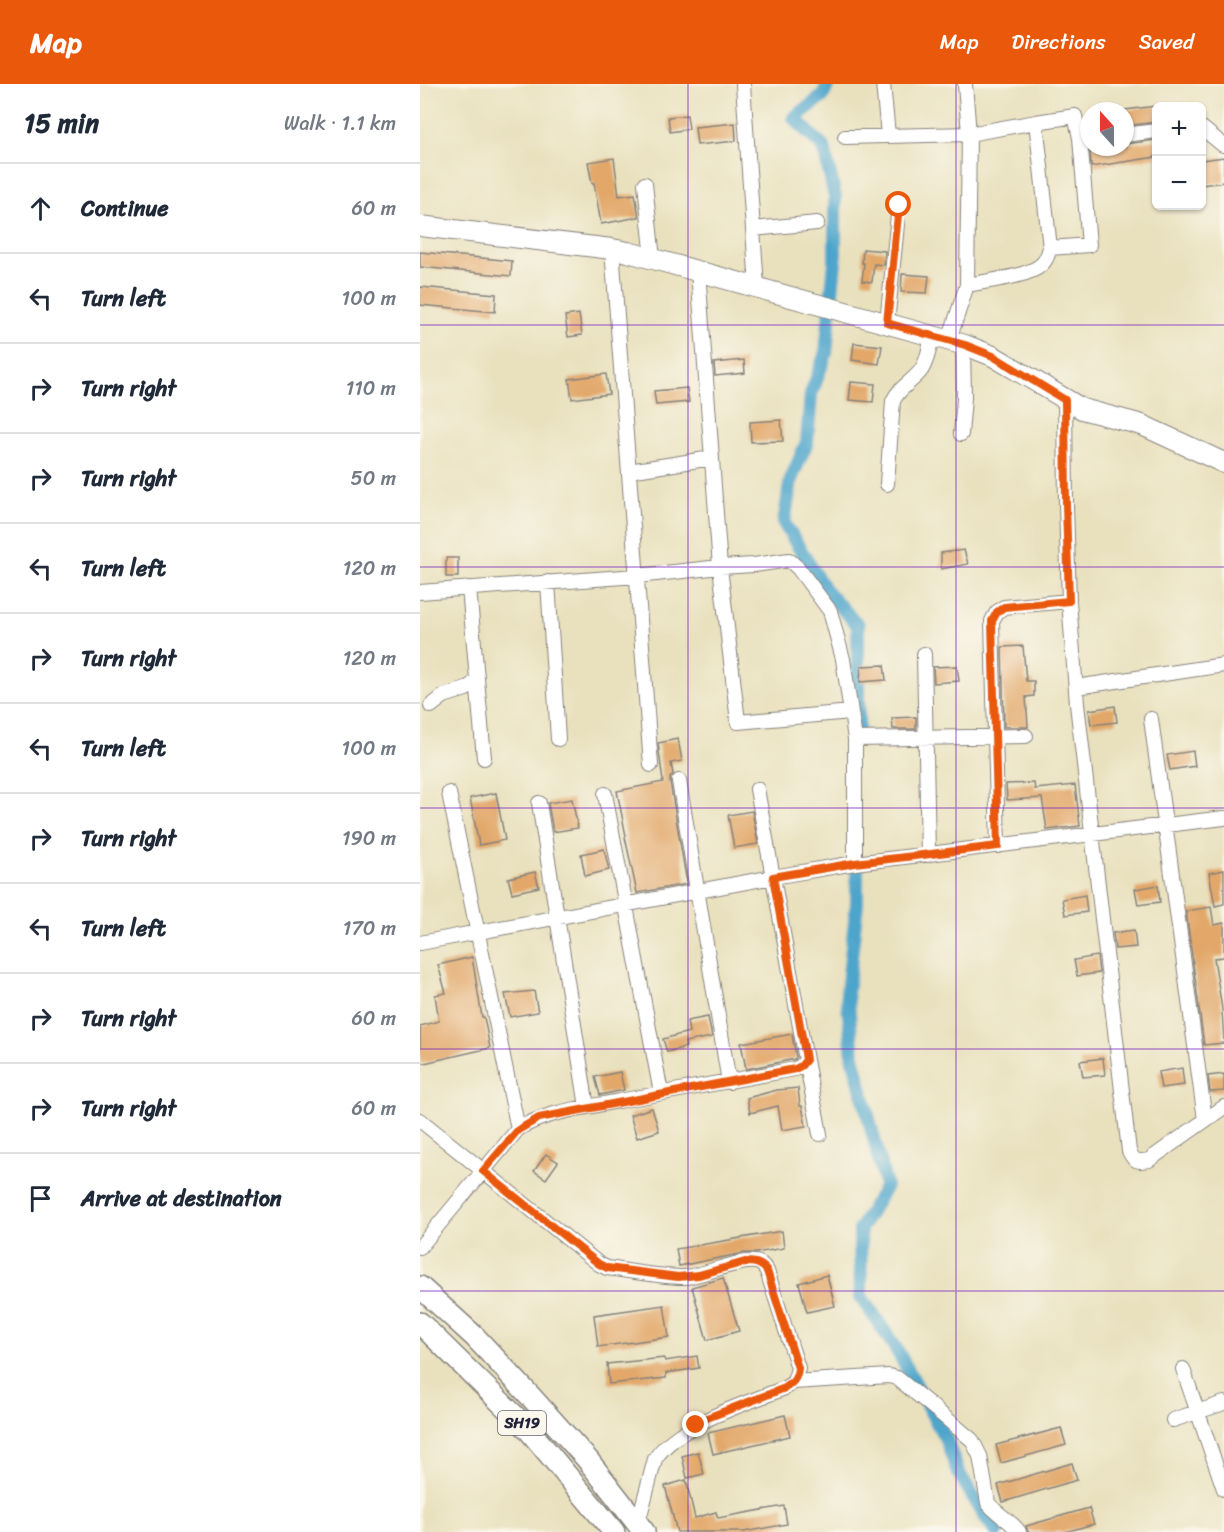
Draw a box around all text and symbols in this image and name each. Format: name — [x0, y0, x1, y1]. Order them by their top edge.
text: Map — [30, 18, 82, 67]
text: Map — [940, 23, 978, 61]
text: Directions — [1011, 23, 1106, 61]
text: Saved — [1139, 23, 1194, 61]
text: 15 min — [24, 100, 99, 146]
north arrow — [1080, 102, 1134, 156]
map controls — [1152, 102, 1206, 210]
button: + — [1152, 102, 1206, 156]
text: Walk · 1.1 km — [284, 106, 396, 141]
button: − — [1152, 156, 1206, 210]
text: Continue — [81, 189, 169, 228]
text: 60 m — [351, 191, 396, 226]
route start — [885, 191, 911, 217]
icon: ahead — [24, 192, 57, 225]
text: Turn left — [81, 279, 166, 318]
text: 100 m — [342, 281, 396, 316]
icon: left — [24, 282, 57, 315]
text: Turn right — [81, 369, 176, 408]
text: 110 m — [346, 371, 396, 406]
icon: right — [24, 372, 57, 405]
text: Turn right — [81, 459, 176, 498]
text: 50 m — [351, 461, 396, 496]
icon: right — [24, 462, 57, 495]
text: Turn left — [81, 549, 166, 588]
text: 120 m — [343, 551, 396, 586]
icon: left — [24, 552, 57, 585]
text: Turn right — [81, 639, 176, 678]
text: 120 m — [343, 641, 396, 676]
icon: right — [24, 642, 57, 675]
text: Turn left — [81, 729, 166, 768]
text: 100 m — [342, 731, 396, 766]
icon: left — [24, 732, 57, 765]
text: Turn right — [81, 819, 176, 858]
text: 190 m — [342, 821, 396, 856]
icon: right — [24, 822, 57, 855]
text: Turn left — [81, 909, 166, 948]
text: 170 m — [343, 911, 396, 946]
icon: left — [24, 912, 57, 945]
text: Turn right — [81, 999, 176, 1038]
text: 60 m — [351, 1001, 396, 1036]
icon: right — [24, 1002, 57, 1035]
text: Turn right — [81, 1089, 176, 1128]
text: 60 m — [351, 1091, 396, 1126]
icon: right — [24, 1092, 57, 1125]
text: Arrive at destination — [81, 1179, 282, 1218]
icon: arrive — [24, 1182, 57, 1215]
road number: SH19 — [498, 1411, 546, 1435]
route end — [682, 1411, 708, 1437]

